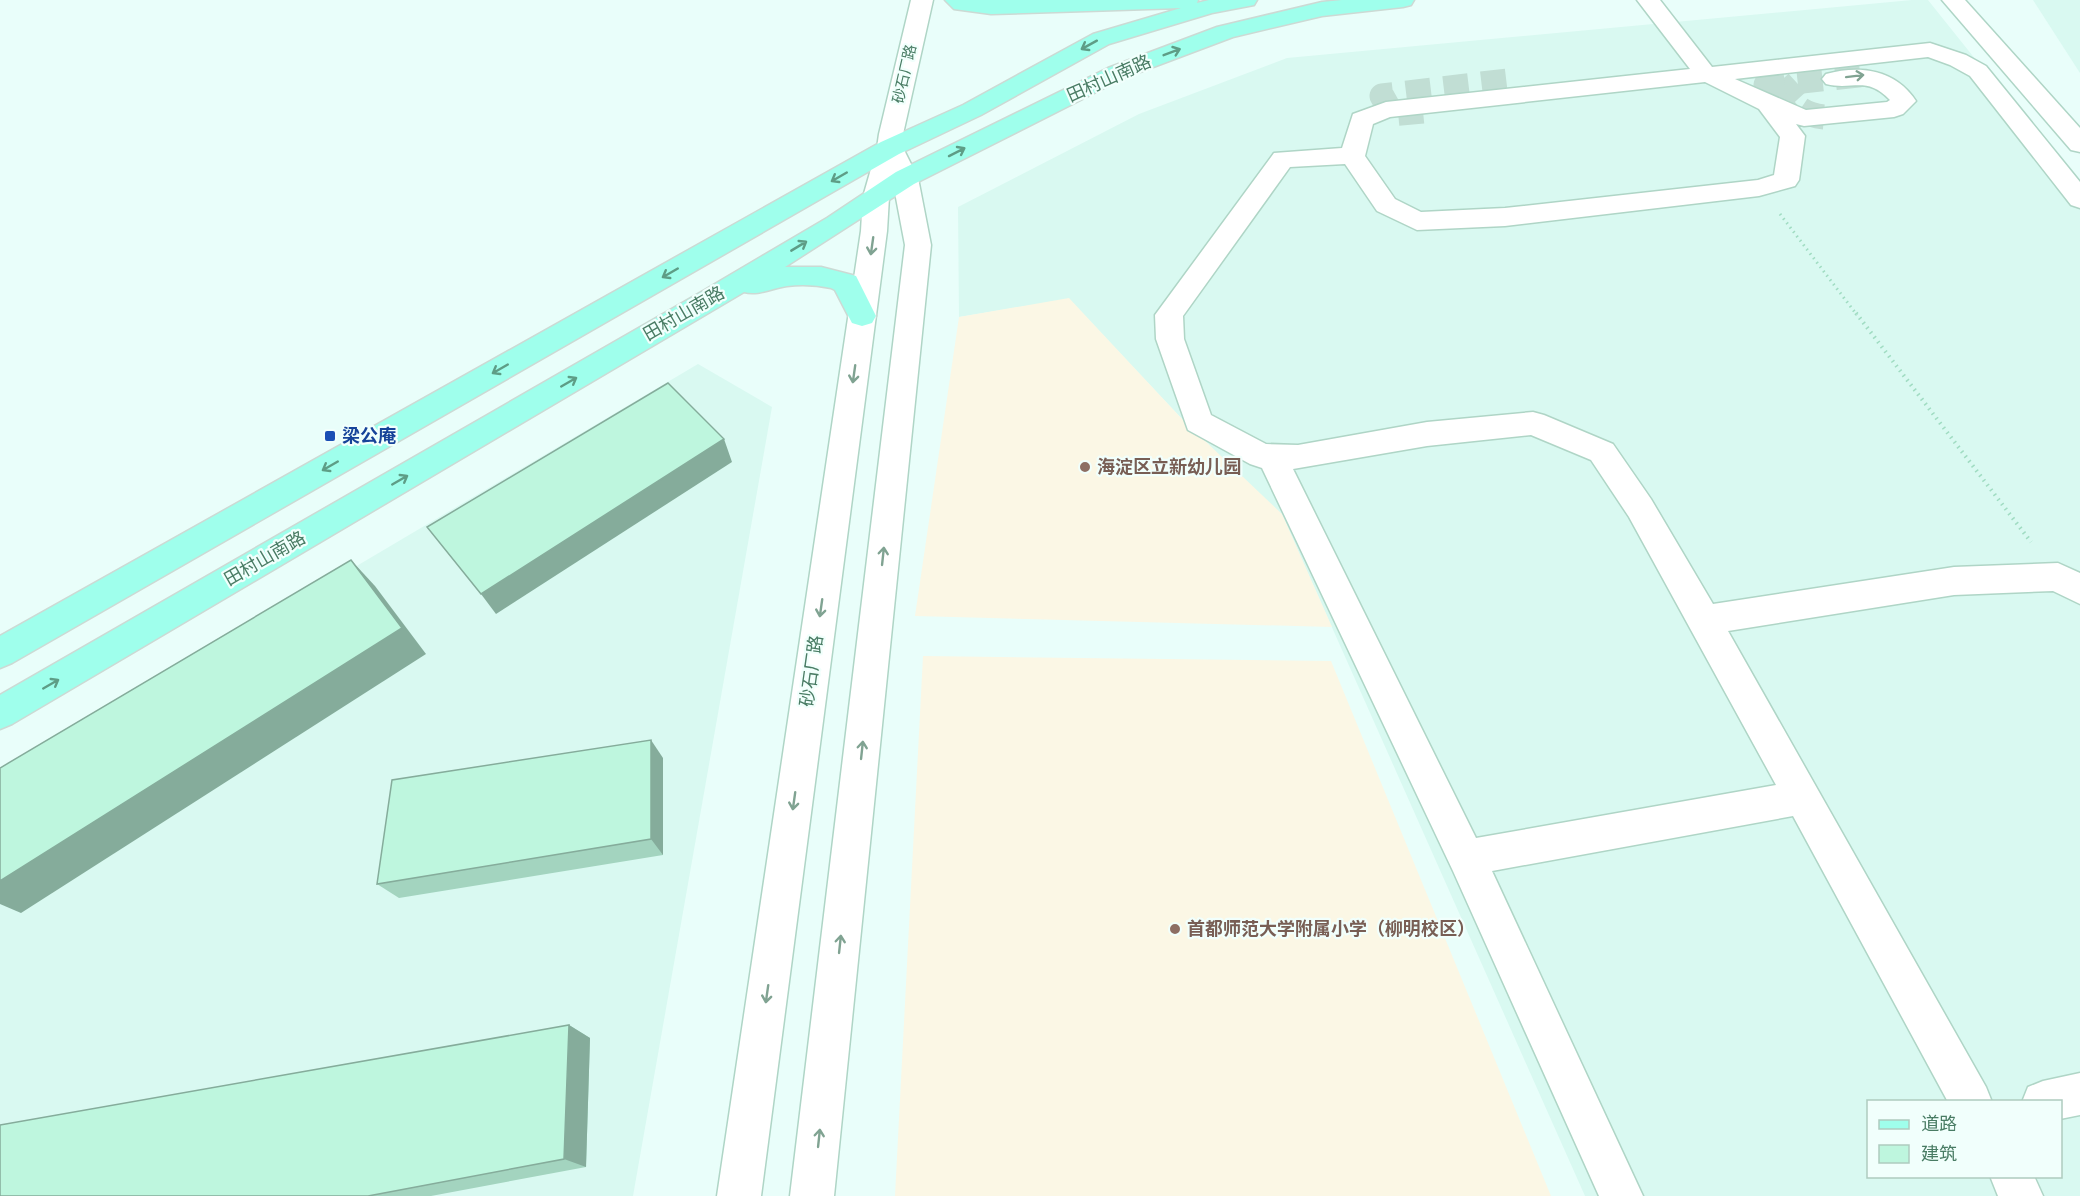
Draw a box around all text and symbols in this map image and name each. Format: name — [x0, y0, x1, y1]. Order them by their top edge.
one-way arrow — [1081, 39, 1098, 51]
street label: 砂石厂路 — [889, 43, 921, 105]
one-way arrow — [1162, 46, 1181, 57]
street label: 田村山南路 — [1064, 51, 1154, 107]
one-way arrow — [1844, 70, 1864, 81]
one-way arrow — [948, 146, 966, 158]
one-way arrow — [831, 172, 849, 183]
one-way arrow — [867, 236, 878, 256]
one-way arrow — [790, 239, 807, 251]
one-way arrow — [662, 267, 679, 279]
street label: 田村山南路 — [640, 282, 728, 346]
one-way arrow — [849, 363, 860, 383]
one-way arrow — [492, 364, 509, 376]
one-way arrow — [560, 375, 577, 387]
place label: 梁公庵 — [342, 426, 396, 447]
marker: 梁公庵 — [323, 429, 337, 443]
place label: 海淀区立新幼儿园 — [1097, 457, 1241, 478]
one-way arrow — [322, 460, 339, 472]
marker: 海淀区立新幼儿园 — [1078, 460, 1092, 474]
one-way arrow — [392, 473, 409, 485]
street label: 田村山南路 — [221, 527, 309, 591]
one-way arrow — [878, 547, 889, 567]
one-way arrow — [816, 598, 827, 618]
street label: 砂石厂路 — [797, 634, 827, 708]
one-way arrow — [42, 677, 59, 689]
one-way arrow — [857, 741, 868, 761]
one-way arrow — [789, 791, 800, 811]
place label: 首都师范大学附属小学（柳明校区） — [1187, 919, 1475, 940]
marker: 首都师范大学附属小学（柳明校区） — [1168, 922, 1182, 936]
one-way arrow — [835, 935, 846, 954]
one-way arrow — [761, 984, 772, 1004]
legend — [1867, 1100, 2062, 1178]
text: 道路 — [1921, 1114, 1957, 1135]
one-way arrow — [814, 1128, 825, 1148]
text: 建筑 — [1921, 1144, 1957, 1165]

